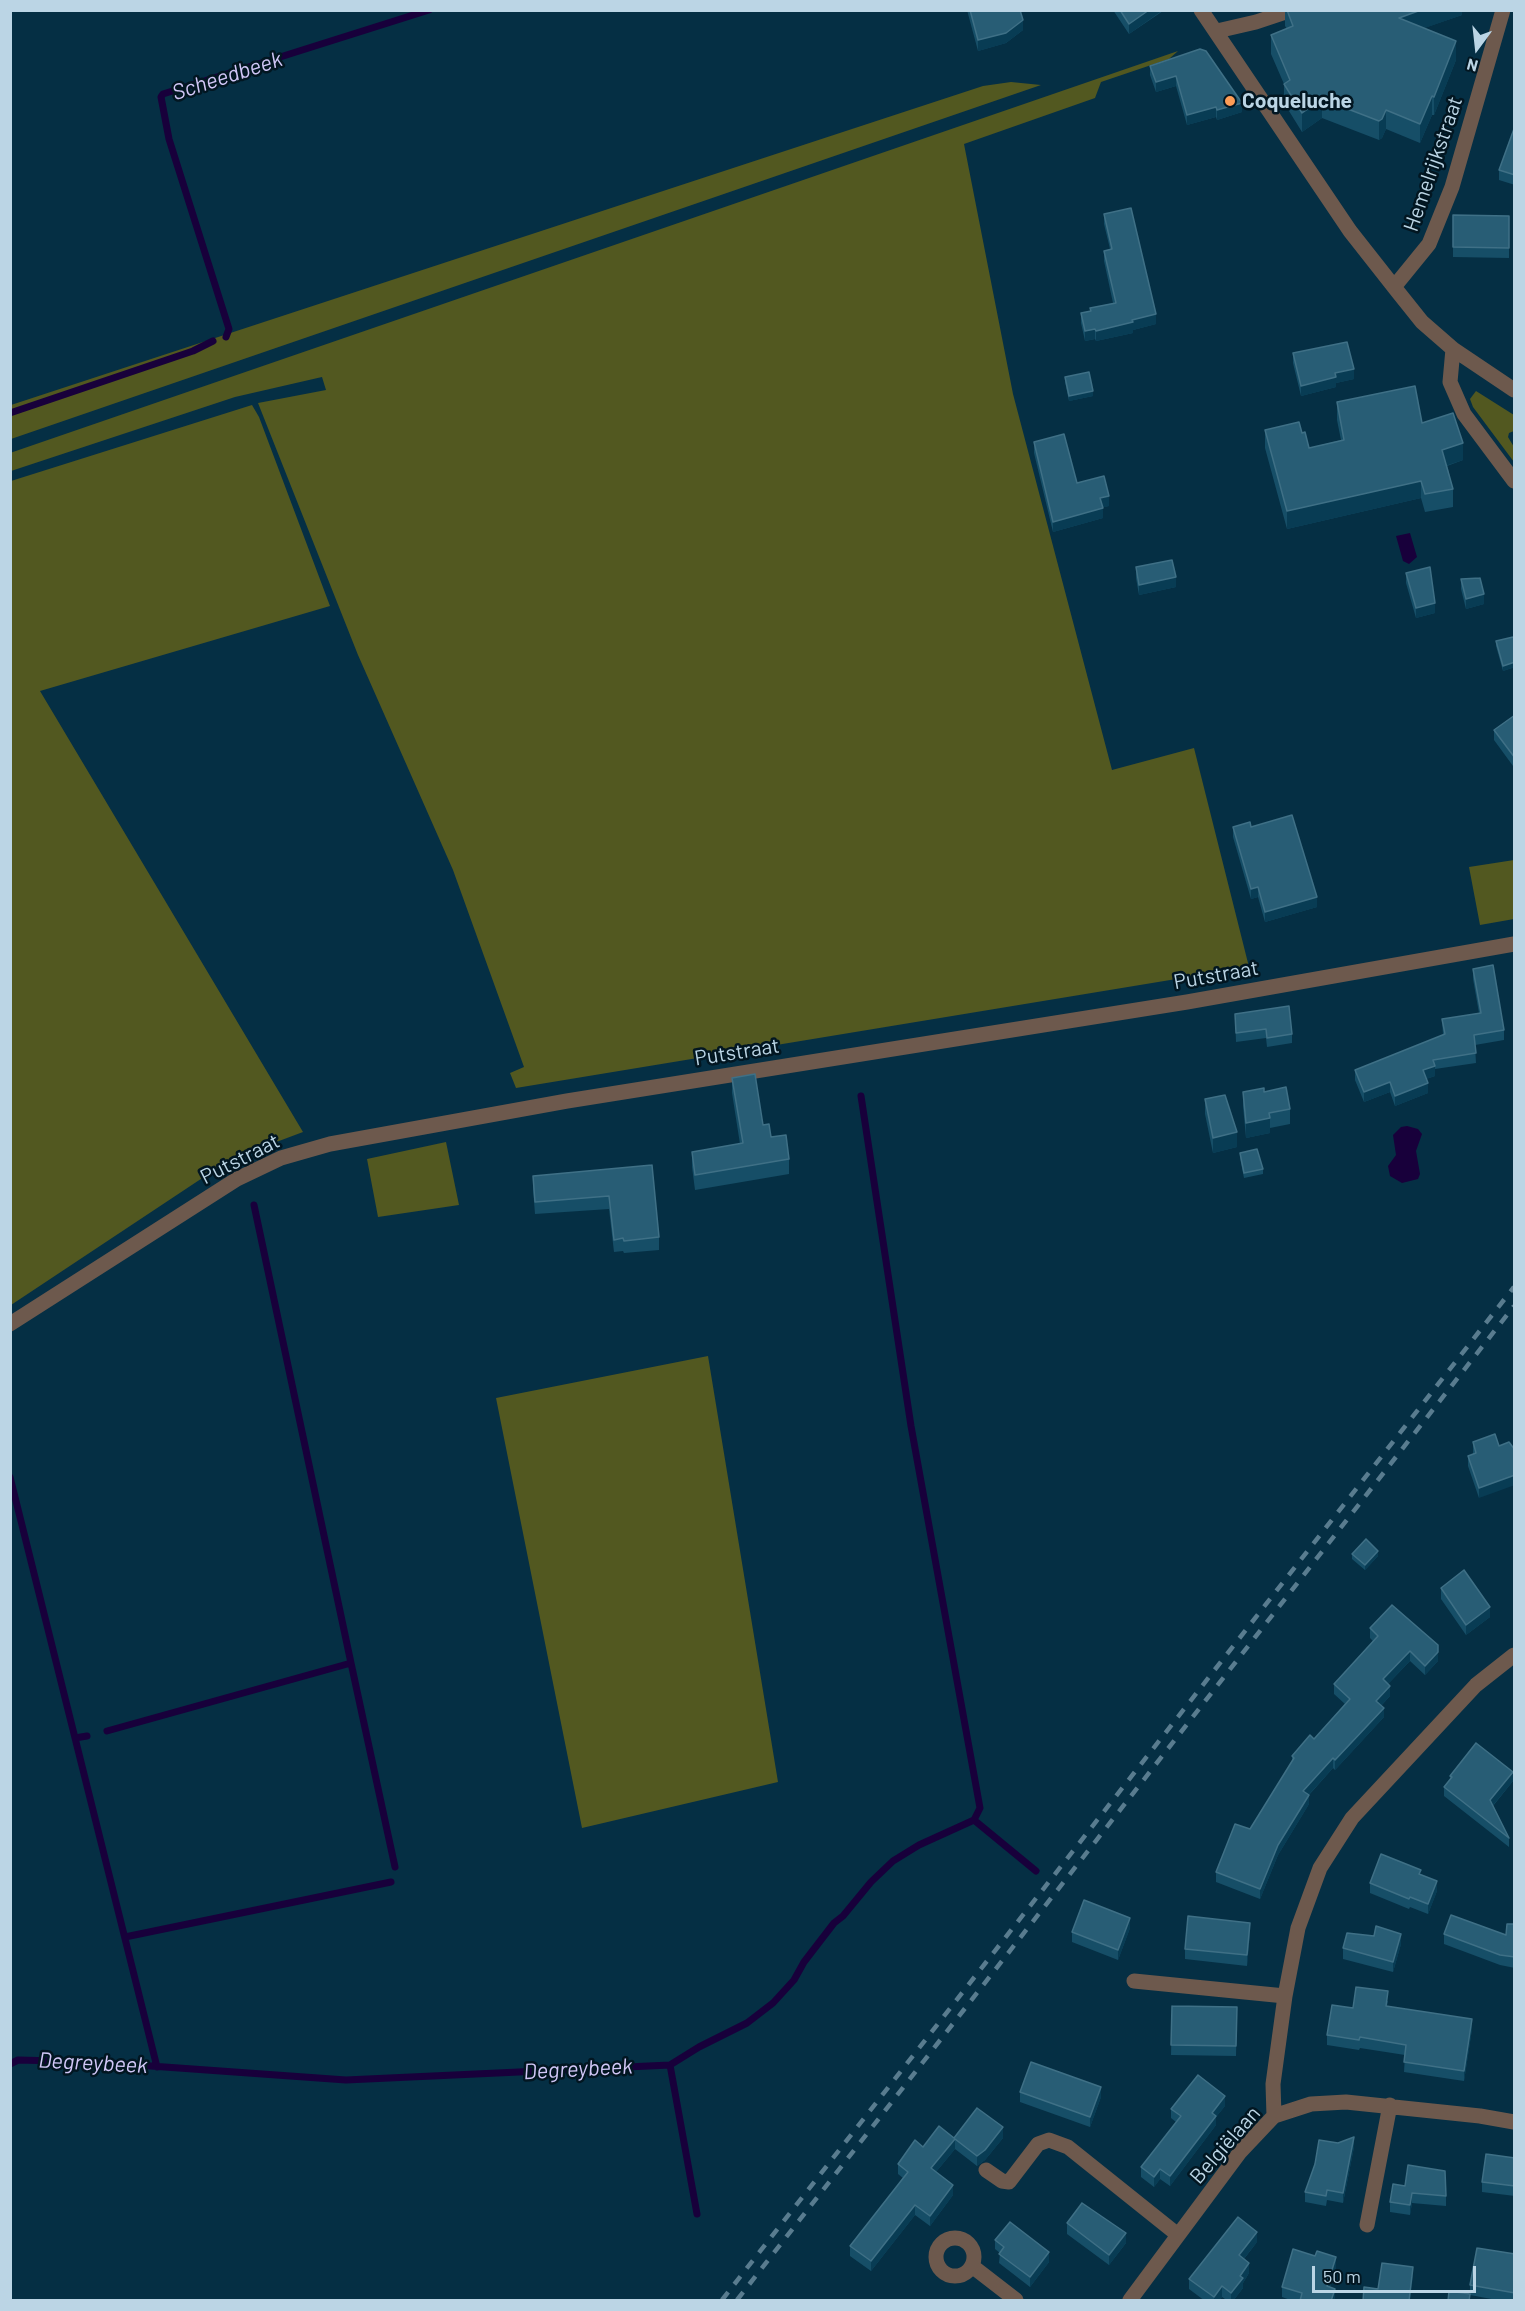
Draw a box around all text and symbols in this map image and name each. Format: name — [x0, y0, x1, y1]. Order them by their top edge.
north arrow — [1447, 18, 1507, 78]
water label: Scheedbeek — [169, 46, 285, 106]
text: N — [1465, 55, 1480, 76]
place label: Coqueluche — [1242, 88, 1352, 114]
street label: Hemelrijkstraat — [1398, 93, 1468, 235]
marker: Coqueluche — [1223, 94, 1237, 108]
street label: Putstraat — [1172, 955, 1260, 995]
street label: Putstraat — [693, 1033, 781, 1071]
street label: Putstraat — [196, 1128, 284, 1190]
water label: Degreybeek — [38, 2047, 148, 2079]
water label: Degreybeek — [523, 2053, 633, 2085]
street label: Belgiëlaan — [1184, 2101, 1266, 2189]
scale bar — [1315, 2254, 1478, 2292]
text: 50 m — [1323, 2265, 1361, 2287]

